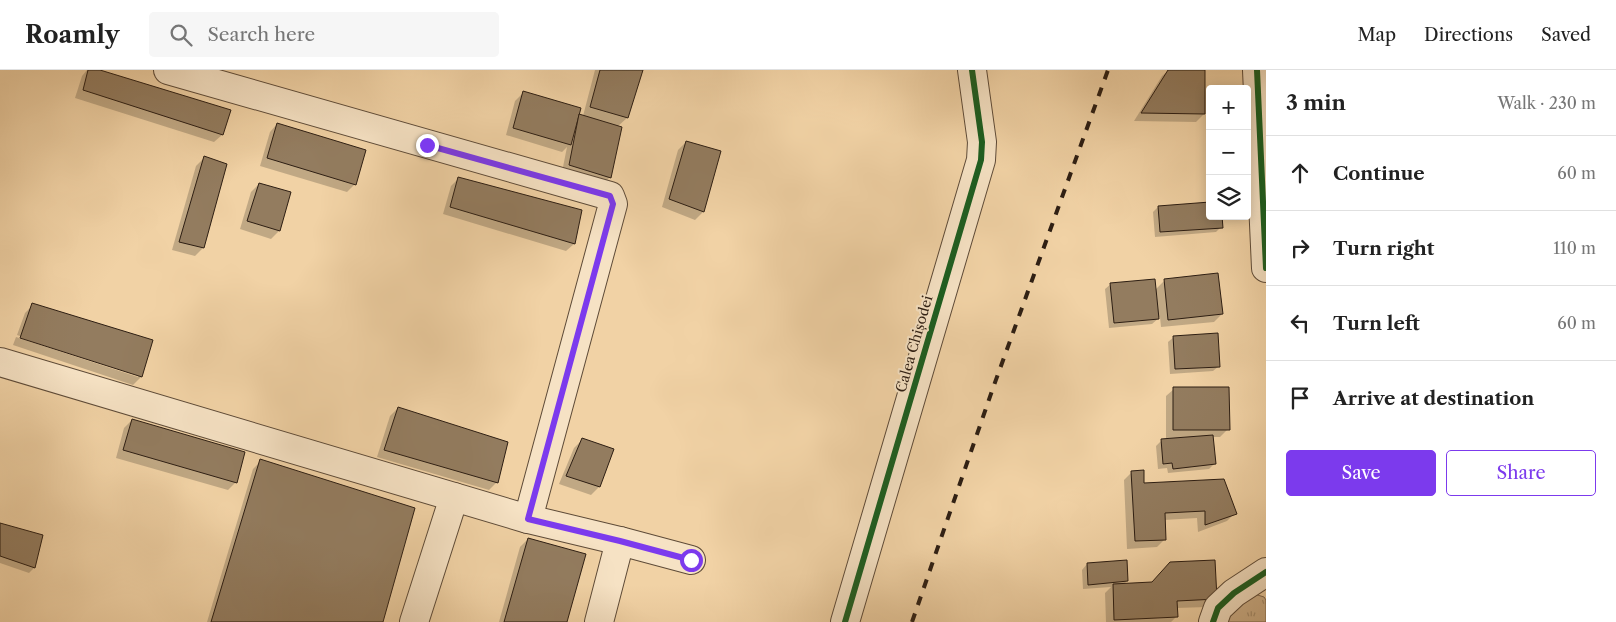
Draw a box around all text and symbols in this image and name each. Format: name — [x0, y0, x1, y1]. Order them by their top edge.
search box — [149, 12, 499, 57]
text: Roamly — [25, 20, 119, 49]
icon: search — [167, 21, 195, 49]
text: Search here — [207, 23, 315, 46]
text: Map — [1357, 24, 1396, 46]
text: Directions — [1424, 24, 1513, 46]
text: Saved — [1541, 24, 1591, 46]
map controls — [1206, 85, 1251, 220]
button: + — [1206, 85, 1251, 130]
text: 3 min — [1286, 90, 1346, 115]
text: Walk · 230 m — [1497, 93, 1596, 113]
button: − — [1206, 130, 1251, 175]
route end — [416, 134, 439, 157]
icon: ahead — [1286, 159, 1314, 187]
text: Continue — [1333, 162, 1425, 185]
text: 60 m — [1557, 163, 1596, 183]
button: layers — [1206, 175, 1251, 220]
icon: right — [1286, 234, 1314, 262]
text: Turn right — [1333, 237, 1434, 260]
text: 110 m — [1553, 238, 1596, 258]
street label: Calea Chișodei — [892, 293, 936, 395]
icon: left — [1286, 309, 1314, 337]
text: Turn left — [1333, 312, 1420, 335]
text: 60 m — [1557, 313, 1596, 333]
icon: arrive — [1286, 384, 1314, 412]
text: Arrive at destination — [1333, 387, 1534, 410]
button: Save — [1286, 450, 1436, 496]
button: Share — [1446, 450, 1596, 496]
route start — [680, 549, 703, 572]

